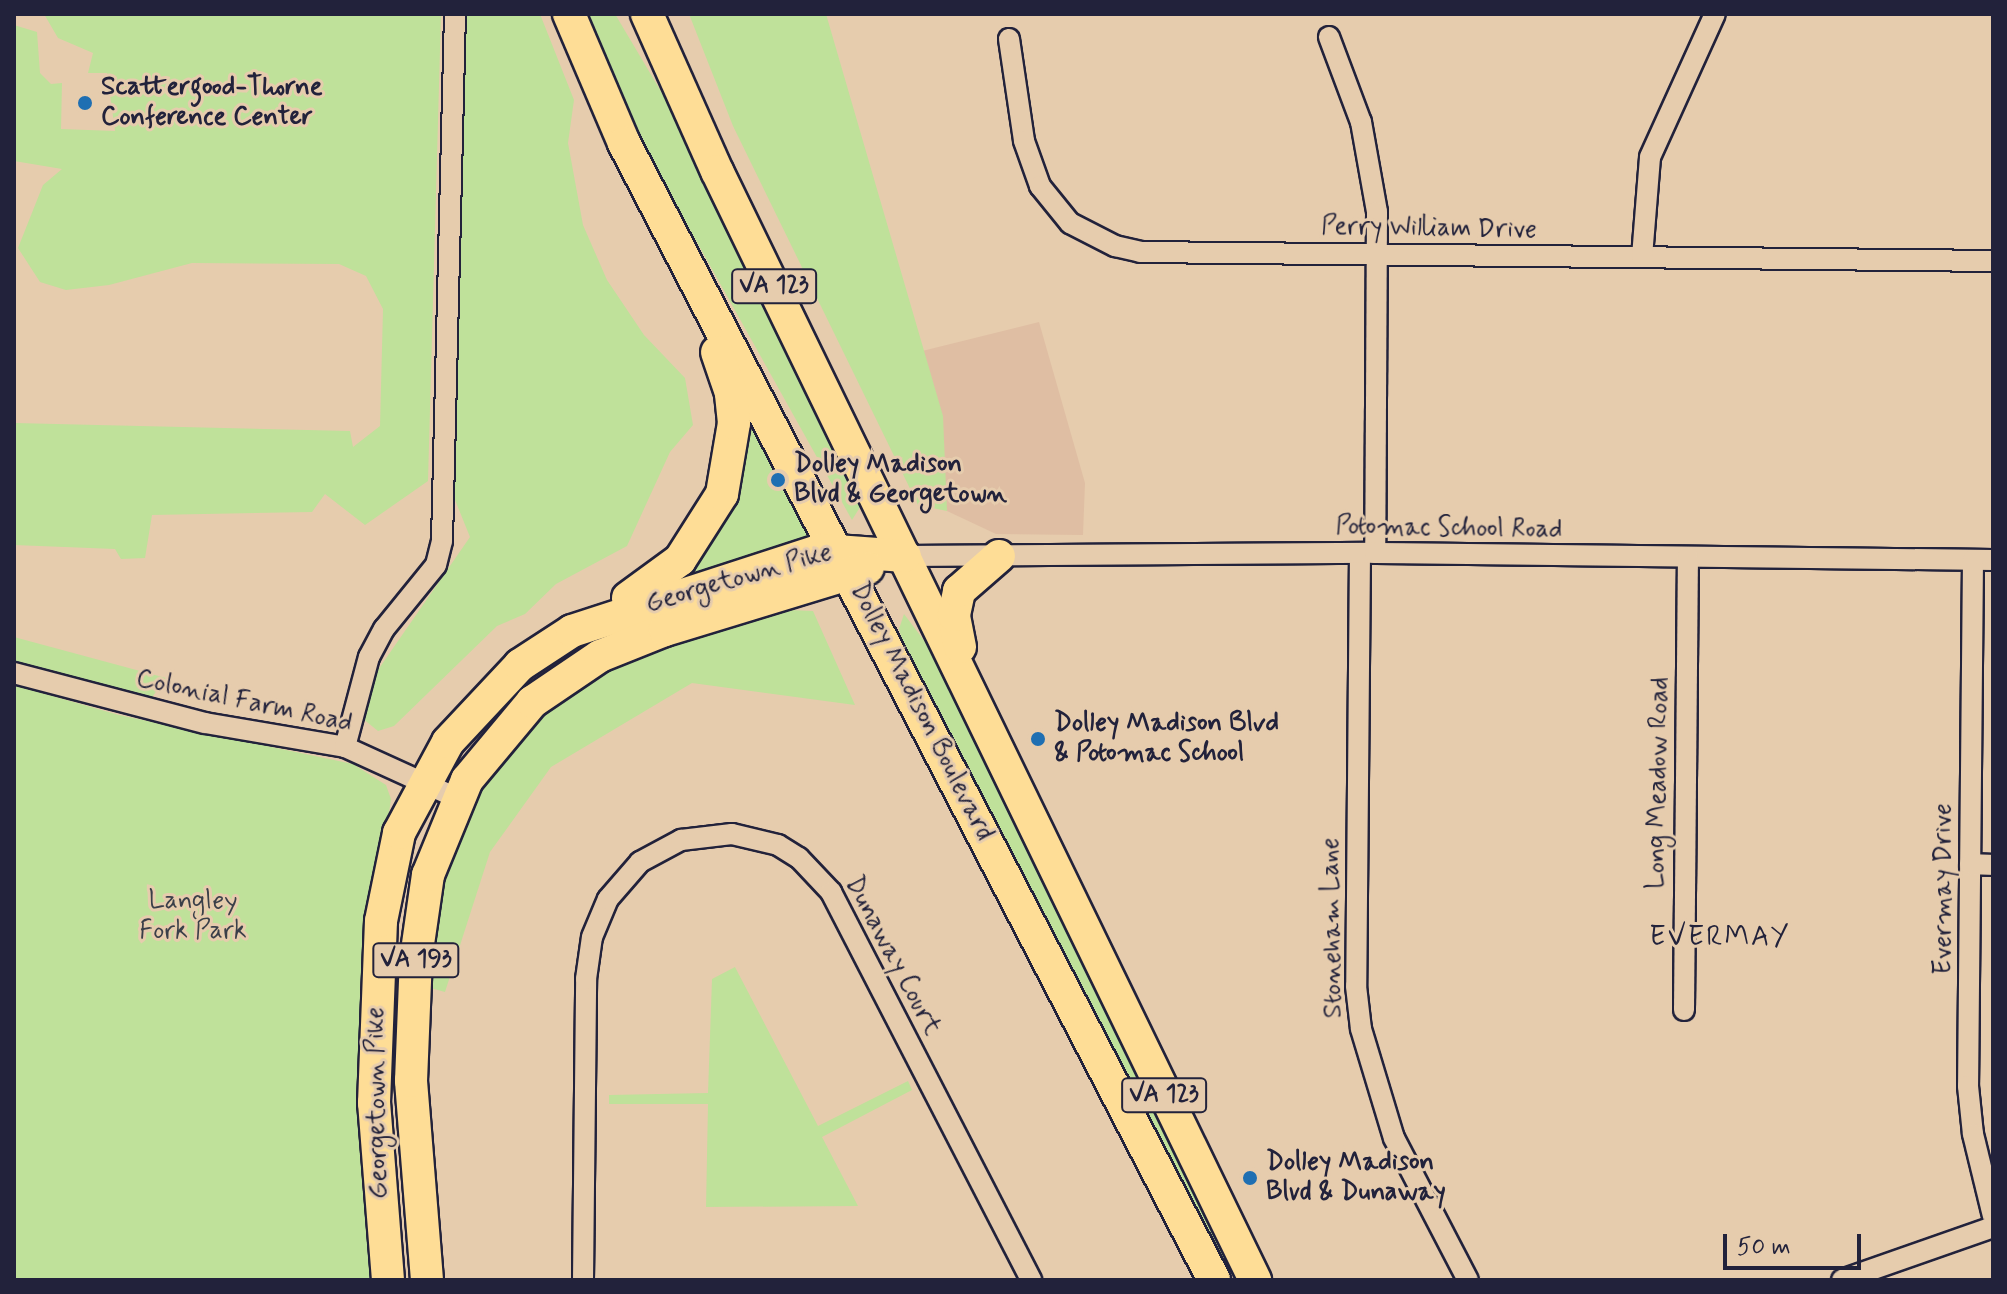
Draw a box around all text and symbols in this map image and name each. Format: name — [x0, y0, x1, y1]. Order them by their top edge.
place label: Scattergood-Thorne Conference Center — [101, 72, 323, 134]
marker: Scattergood-Thorne Conference Center — [76, 94, 94, 112]
street label: Perry William Drive — [1320, 212, 1538, 246]
road number: VA 123 — [730, 266, 818, 306]
place label: Dolley Madison Blvd & Georgetown — [794, 449, 1007, 510]
marker: Dolley Madison Blvd & Georgetown — [769, 471, 787, 489]
street label: Potomac School Road — [1334, 511, 1564, 547]
street label: Georgetown Pike — [642, 538, 836, 620]
street label: Dolley Madison Boulevard — [846, 584, 996, 840]
street label: Colonial Farm Road — [131, 663, 357, 741]
street label: Long Meadow Road — [1642, 677, 1676, 889]
place label: Dolley Madison Blvd & Potomac School — [1054, 708, 1268, 770]
marker: Dolley Madison Blvd & Potomac School — [1029, 730, 1047, 748]
street label: Evermay Drive — [1928, 804, 1960, 974]
street label: Stoneham Lane — [1316, 836, 1350, 1020]
street label: Dunaway Court — [837, 872, 947, 1040]
park label: Langley Fork Park — [139, 886, 247, 948]
district label: EVERMAY — [1649, 921, 1791, 955]
road number: VA 193 — [372, 940, 460, 980]
street label: Georgetown Pike — [361, 1007, 395, 1199]
road number: VA 123 — [1120, 1075, 1208, 1115]
place label: Dolley Madison Blvd & Dunaway — [1266, 1147, 1446, 1208]
marker: Dolley Madison Blvd & Dunaway — [1241, 1169, 1259, 1187]
scale bar — [1727, 1218, 1865, 1268]
text: 50 m — [1737, 1232, 1791, 1263]

